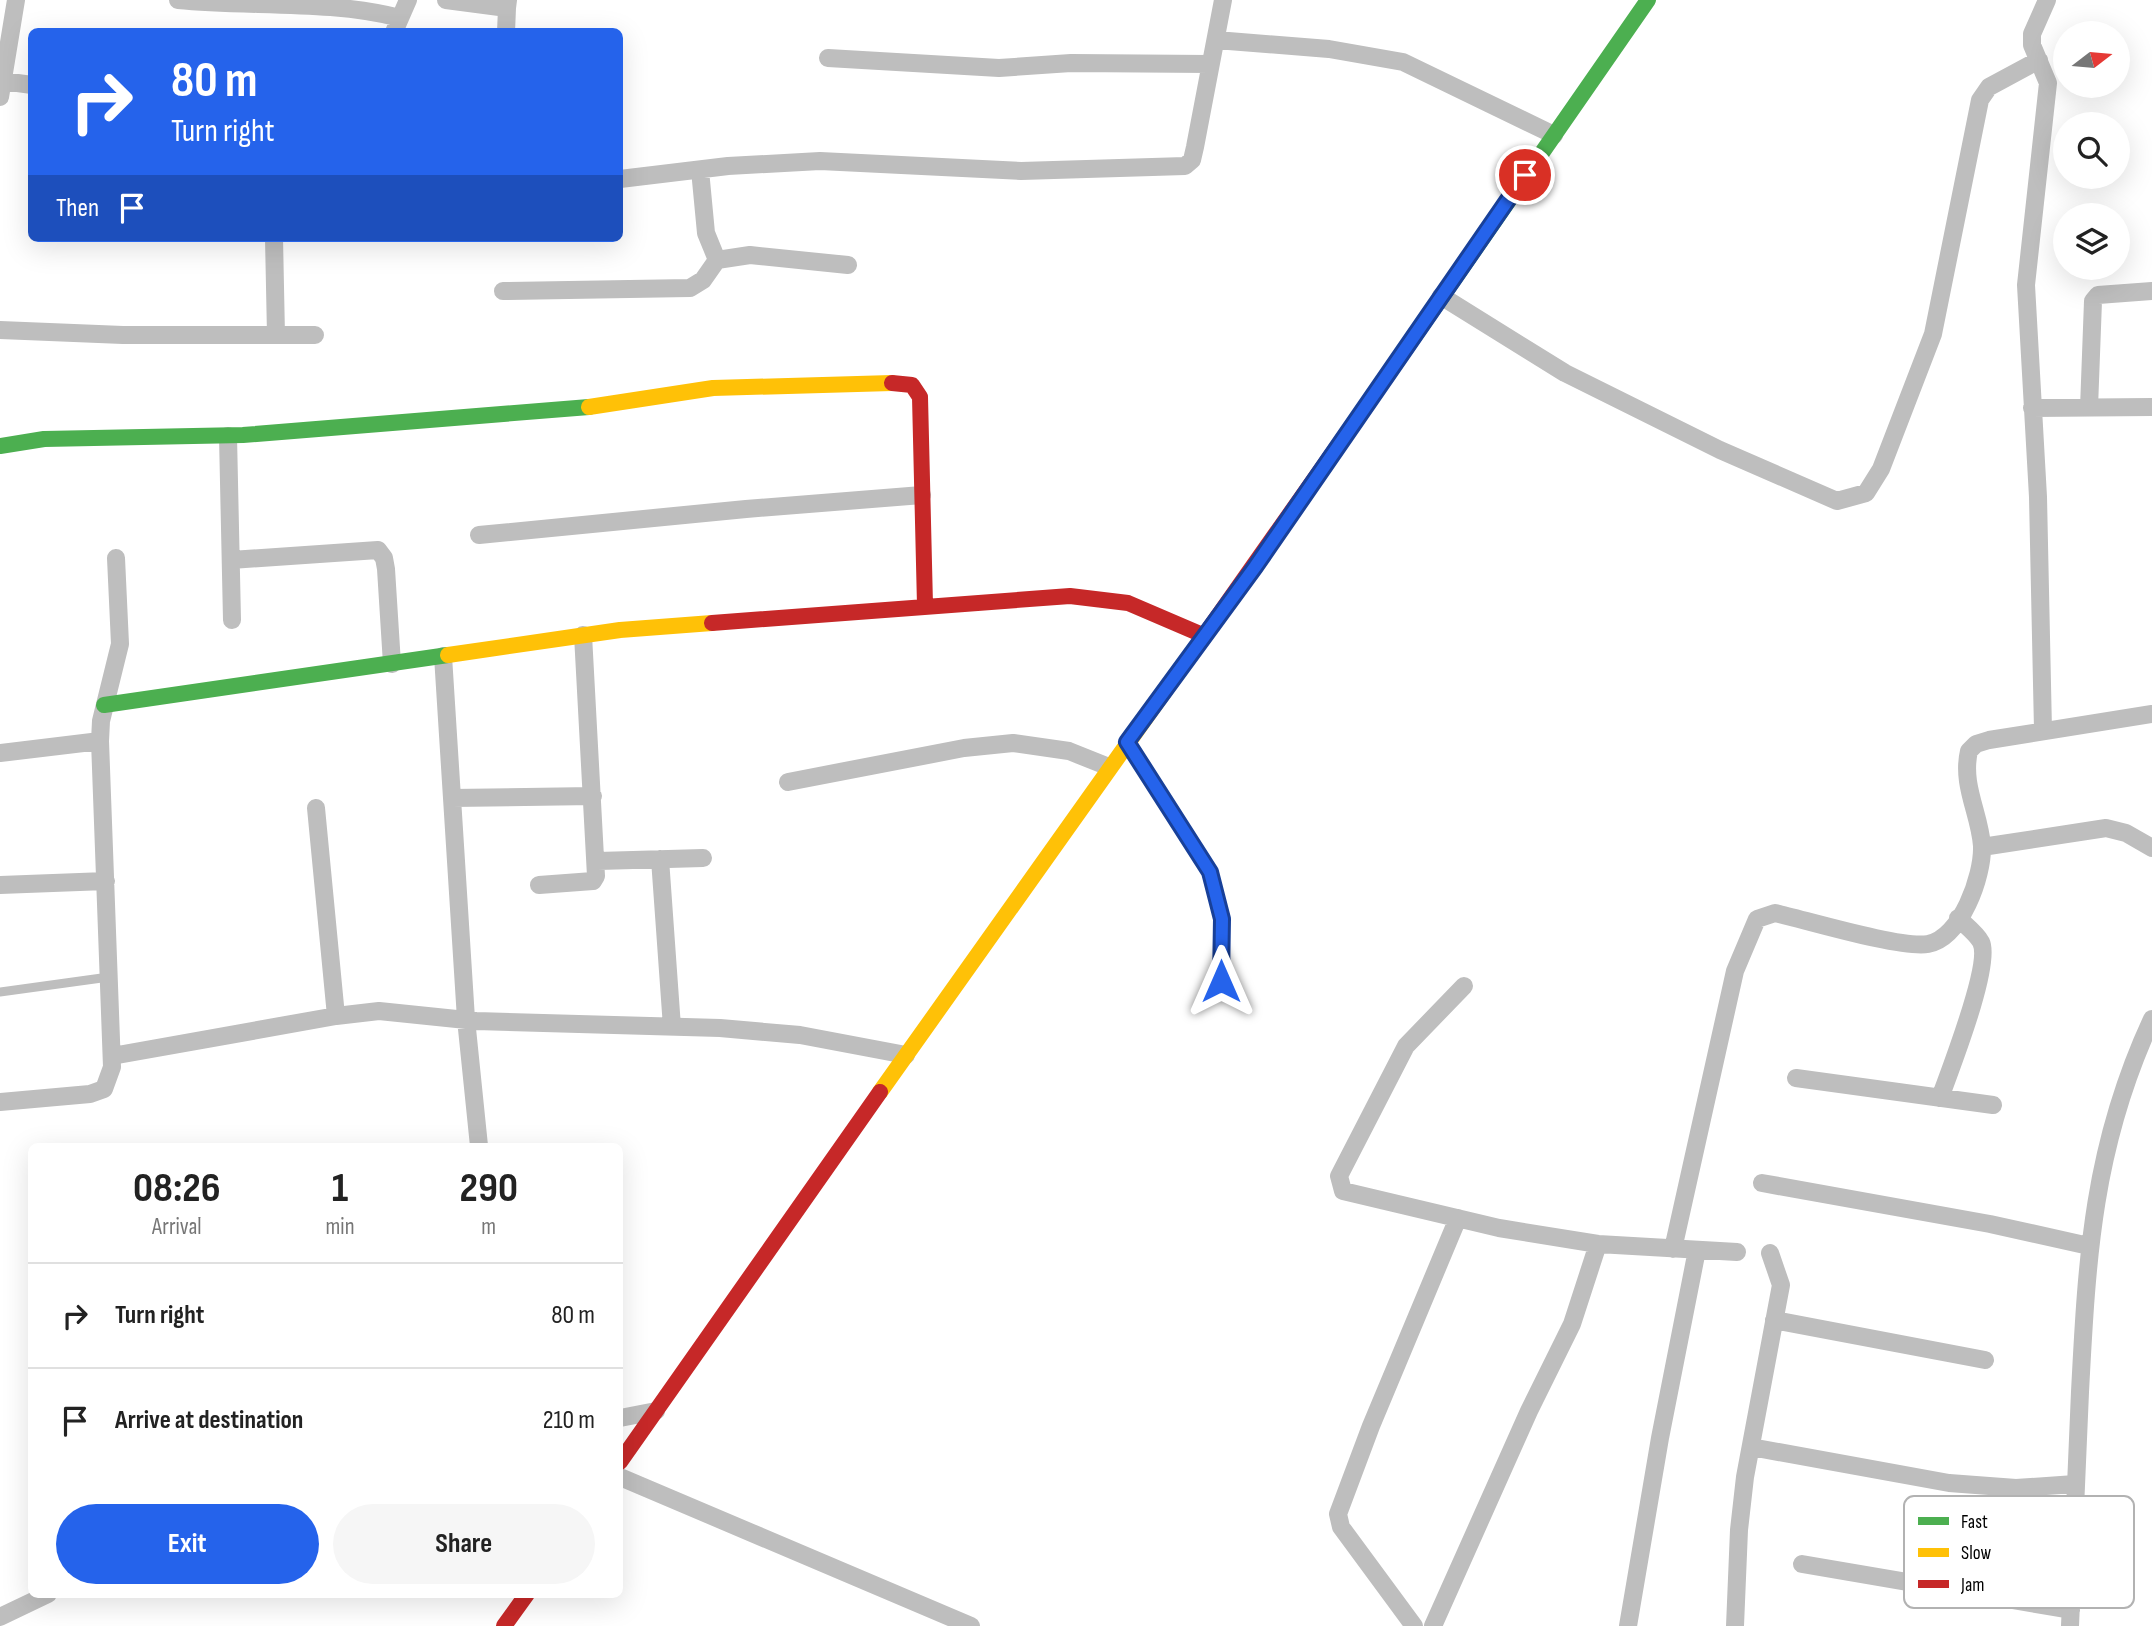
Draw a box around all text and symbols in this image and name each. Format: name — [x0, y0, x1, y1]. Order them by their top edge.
north arrow — [2053, 21, 2130, 98]
map controls — [2053, 21, 2130, 280]
text: 80 m — [171, 52, 258, 111]
icon: right — [56, 56, 147, 147]
text: Turn right — [171, 112, 275, 151]
button: search — [2053, 112, 2130, 189]
pin — [1495, 145, 1555, 205]
icon: arrive — [1506, 156, 1544, 194]
icon: arrive — [113, 189, 151, 227]
text: Then — [56, 193, 99, 224]
button: layers — [2053, 203, 2130, 280]
position arrow — [1184, 944, 1258, 1018]
text: 08:26 — [133, 1163, 220, 1214]
text: 1 — [332, 1163, 348, 1214]
text: 290 — [460, 1163, 518, 1214]
text: Arrival — [152, 1213, 202, 1241]
text: min — [326, 1213, 354, 1241]
text: m — [481, 1213, 496, 1241]
icon: right — [56, 1297, 94, 1335]
text: Turn right — [115, 1300, 204, 1331]
text: 80 m — [551, 1300, 595, 1331]
icon: arrive — [56, 1402, 94, 1440]
text: Arrive at destination — [115, 1405, 303, 1436]
text: 210 m — [543, 1405, 595, 1436]
legend — [1904, 1496, 2134, 1608]
button: Exit — [56, 1504, 319, 1584]
button: Share — [333, 1504, 595, 1584]
text: Fast — [1961, 1511, 1988, 1534]
text: Slow — [1961, 1542, 1991, 1565]
text: Jam — [1960, 1574, 1984, 1597]

